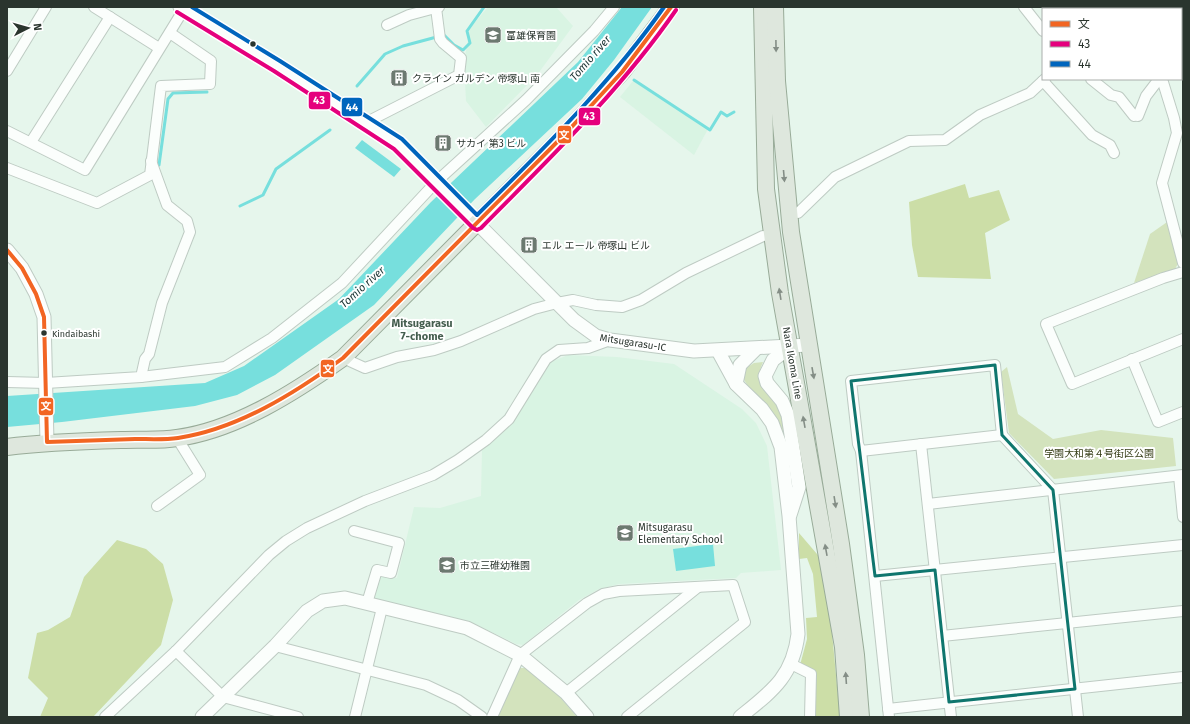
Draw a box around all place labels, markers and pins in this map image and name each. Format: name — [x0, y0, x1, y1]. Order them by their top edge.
school or university icon: 富雄保育園 — [483, 25, 503, 45]
place label: 富雄保育園 — [506, 30, 556, 42]
unlabelled marker — [248, 39, 258, 49]
building icon: クライン ガルデン 帝塚山 南 — [389, 68, 409, 88]
place label: クライン ガルデン 帝塚山 南 — [412, 73, 540, 85]
building icon: サカイ 第3 ビル — [433, 133, 453, 153]
place label: サカイ 第3 ビル — [456, 138, 526, 150]
building icon: エル エール 帝塚山 ビル — [519, 235, 539, 255]
place label: エル エール 帝塚山 ビル — [542, 240, 650, 252]
marker: Kindaibashi — [39, 328, 49, 338]
place label: Kindaibashi — [52, 329, 100, 339]
place label: Mitsugarasu Elementary School — [638, 522, 723, 546]
school or university icon: Mitsugarasu Elementary School — [615, 523, 635, 543]
school or university icon: 市立三碓幼稚園 — [437, 555, 457, 575]
place label: 市立三碓幼稚園 — [460, 560, 530, 572]

